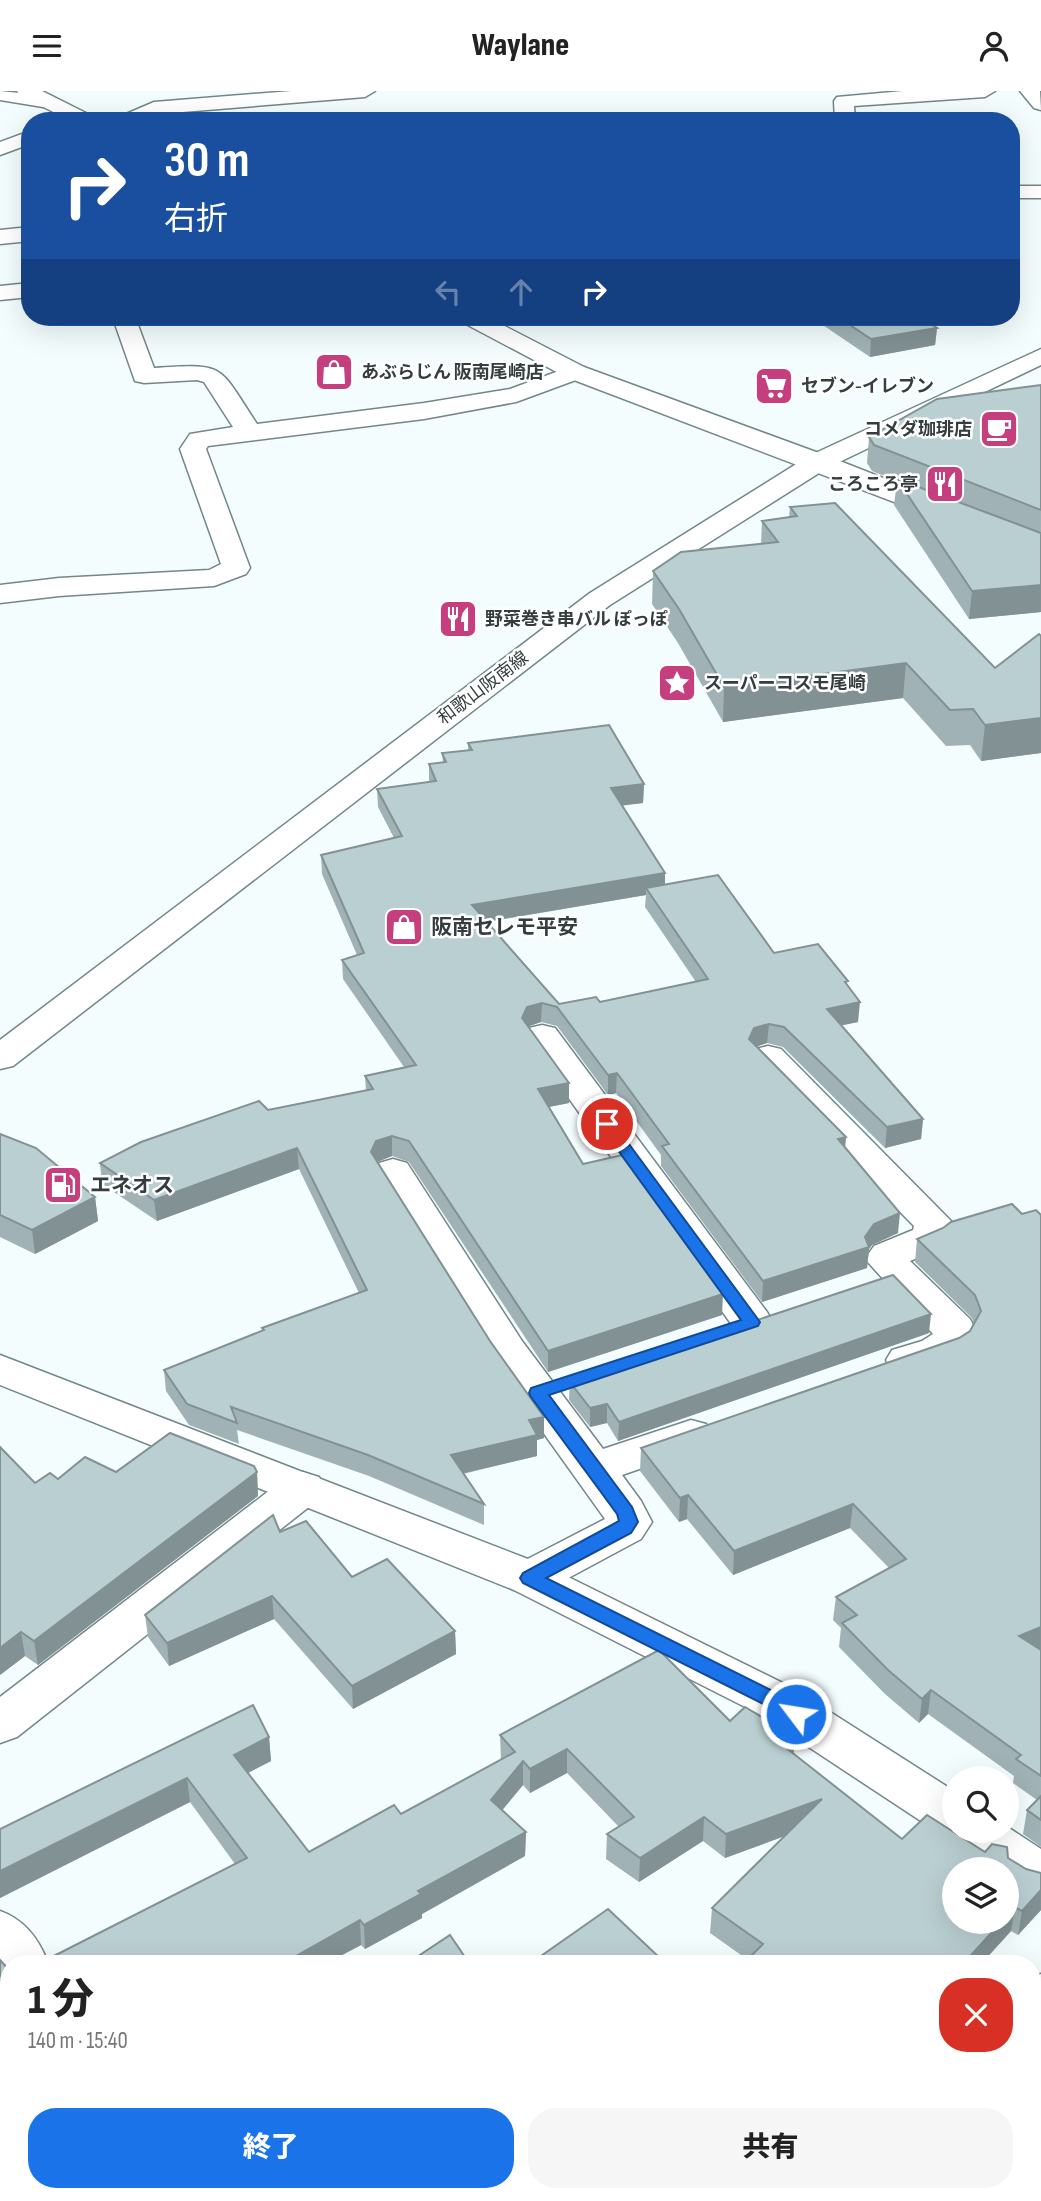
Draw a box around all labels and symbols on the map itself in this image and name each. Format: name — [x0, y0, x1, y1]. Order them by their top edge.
shop icon: あぶらじん 阪南尾崎店 — [313, 351, 355, 393]
place label: あぶらじん 阪南尾崎店 — [361, 362, 544, 383]
supermarket icon: セブン-イレブン — [753, 365, 795, 407]
place label: セブン-イレブン — [801, 376, 934, 397]
cafe icon: コメダ珈琲店 — [978, 408, 1020, 450]
place label: コメダ珈琲店 — [864, 419, 972, 440]
restaurant icon: ころころ亭 — [924, 463, 966, 505]
place label: ころころ亭 — [828, 474, 918, 495]
restaurant icon: 野菜巻き串バル ぽっぽ — [437, 598, 479, 640]
place label: 野菜巻き串バル ぽっぽ — [485, 609, 668, 630]
street label: 和歌山阪南線 — [434, 647, 532, 729]
place icon: スーパーコスモ尾崎 — [656, 662, 698, 704]
place label: スーパーコスモ尾崎 — [704, 673, 866, 694]
shop icon: 阪南セレモ平安 — [383, 906, 425, 948]
place label: 阪南セレモ平安 — [431, 915, 578, 940]
pin — [577, 1094, 637, 1154]
fuel station icon: エネオス — [42, 1164, 84, 1206]
place label: エネオス — [90, 1173, 174, 1198]
position arrow — [759, 1677, 833, 1751]

